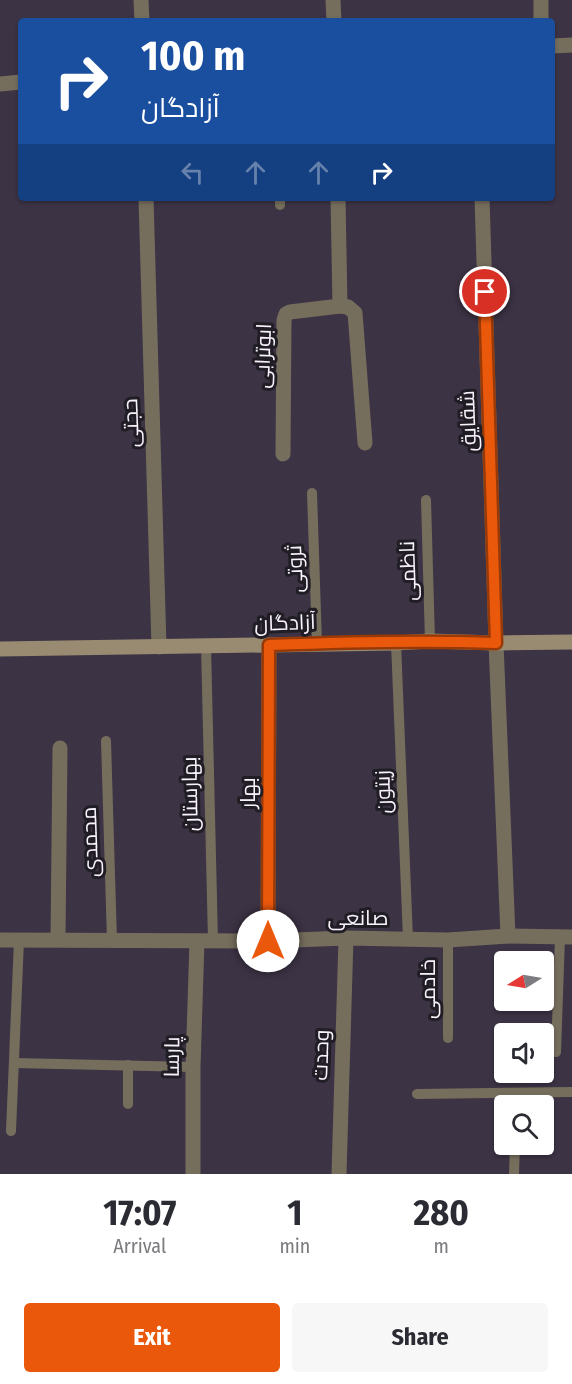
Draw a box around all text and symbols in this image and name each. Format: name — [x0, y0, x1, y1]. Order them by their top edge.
text: 100 m — [141, 31, 245, 81]
icon: right — [42, 42, 120, 120]
text: آزادگان — [141, 92, 220, 124]
icon: left — [176, 156, 209, 189]
icon: ahead — [239, 156, 272, 189]
icon: ahead — [302, 156, 335, 189]
icon: right — [365, 156, 398, 189]
pin — [459, 266, 510, 317]
icon: arrive — [468, 275, 501, 308]
street label: ابوترابی — [249, 323, 277, 389]
street label: شقایق — [454, 390, 482, 452]
street label: حجتی — [117, 398, 145, 448]
street label: ناظمی — [394, 540, 422, 602]
street label: ثروتی — [281, 544, 309, 593]
street label: آزادگان — [254, 609, 316, 637]
street label: بهارستان — [176, 756, 204, 832]
street label: زیتون — [369, 770, 397, 814]
street label: بهار — [235, 777, 261, 810]
street label: محمدی — [76, 806, 104, 878]
street label: صانعی — [328, 905, 388, 931]
position arrow — [236, 909, 300, 973]
north arrow — [494, 951, 554, 1011]
map controls — [494, 951, 554, 1155]
street label: خادمی — [415, 959, 441, 1019]
button: sound — [494, 1023, 554, 1083]
street label: وحدت — [307, 1029, 335, 1081]
street label: پارسا — [159, 1036, 186, 1078]
button: search — [494, 1095, 554, 1155]
text: 17:07 — [103, 1191, 176, 1235]
text: 1 — [287, 1191, 303, 1235]
text: 280 — [414, 1191, 469, 1235]
text: Arrival — [113, 1234, 166, 1258]
text: min — [279, 1234, 310, 1258]
text: m — [433, 1234, 449, 1258]
button: Exit — [24, 1303, 280, 1372]
button: Share — [292, 1303, 548, 1372]

